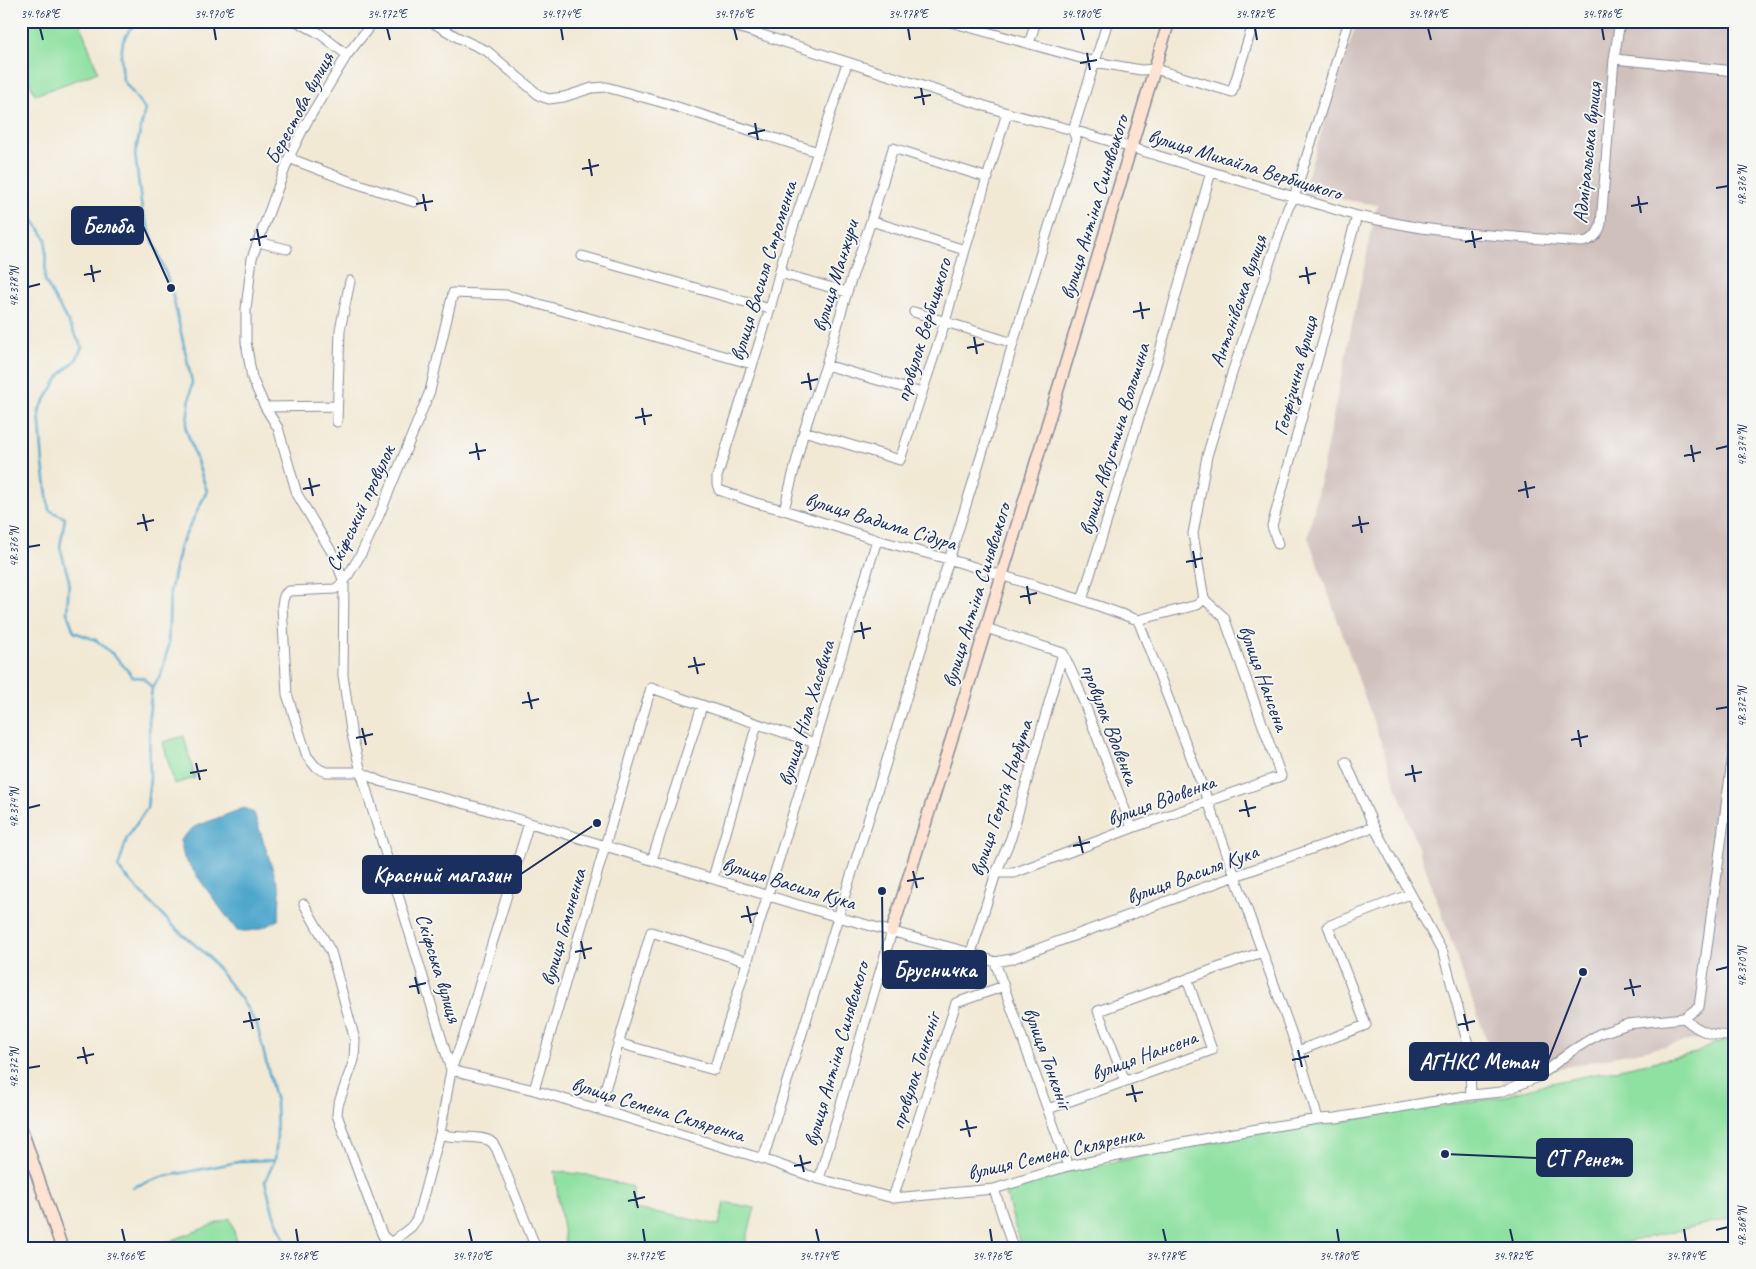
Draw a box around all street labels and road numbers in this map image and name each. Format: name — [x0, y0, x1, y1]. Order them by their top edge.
street label: Берестова вулиця — [259, 46, 340, 168]
street label: Адміральська вулиця — [1567, 80, 1607, 225]
street label: вулиця Антіна Синявського — [1054, 109, 1135, 302]
street label: вулиця Михайла Вербицького — [1145, 122, 1347, 207]
street label: вулиця Василя Строменка — [723, 176, 803, 364]
street label: вулиця Манжури — [806, 215, 865, 335]
street label: Антонівська вулиця — [1203, 230, 1273, 370]
street label: провулок Вербицького — [889, 254, 958, 405]
street label: Геофізична вулиця — [1267, 312, 1325, 439]
street label: вулиця Августина Волошина — [1072, 338, 1156, 538]
street label: Скіфський провулок — [320, 439, 401, 575]
street label: вулиця Вадима Сідура — [802, 486, 961, 557]
street label: вулиця Антіна Синявського — [936, 497, 1017, 690]
street label: вулиця Нансена — [1233, 622, 1296, 737]
street label: вулиця Ніла Хасевича — [772, 636, 841, 789]
street label: провулок Вдовенка — [1075, 660, 1146, 790]
street label: вулиця Георгія Нарбута — [963, 715, 1039, 879]
street label: вулиця Вдовенка — [1103, 768, 1221, 832]
street label: вулиця Василя Кука — [1123, 838, 1263, 910]
street label: вулиця Василя Кука — [719, 850, 860, 916]
street label: вулиця Гомоненка — [534, 864, 593, 988]
street label: Скіфська вулиця — [410, 910, 468, 1027]
street label: вулиця Антіна Синявського — [797, 956, 876, 1149]
street label: вулиця Тонконіг — [1018, 1004, 1079, 1115]
street label: провулок Тонконіг — [884, 1006, 947, 1133]
street label: вулиця Нансена — [1088, 1023, 1203, 1086]
street label: вулиця Семена Скляренка — [568, 1070, 750, 1148]
street label: вулиця Семена Скляренка — [965, 1120, 1148, 1186]

